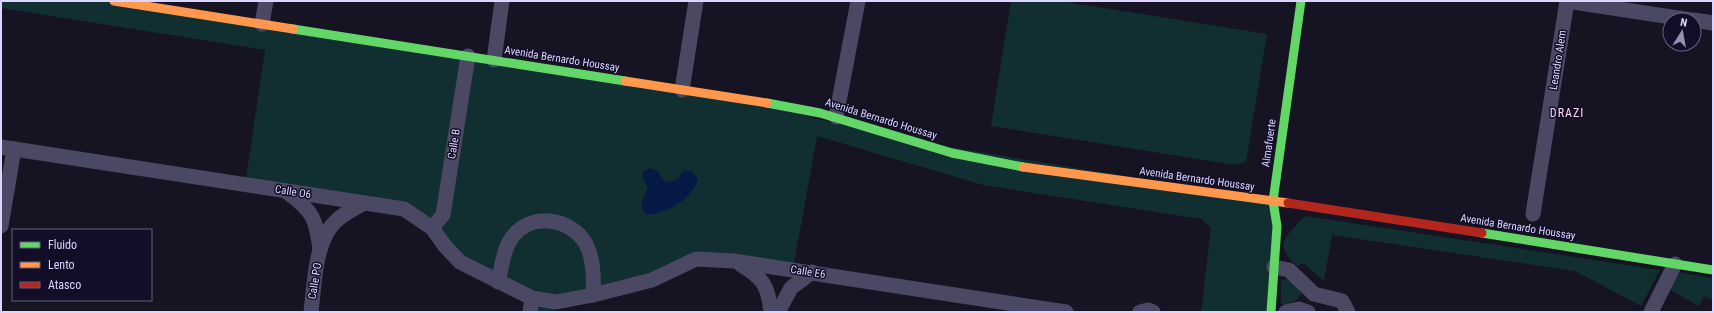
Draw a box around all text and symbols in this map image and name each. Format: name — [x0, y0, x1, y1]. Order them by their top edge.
north arrow — [1662, 12, 1702, 52]
text: N — [1679, 16, 1689, 30]
street label: Leandro Alem — [1547, 29, 1569, 91]
street label: Avenida Bernardo Houssay — [504, 43, 621, 75]
street label: Avenida Bernardo Houssay — [823, 96, 939, 142]
district label: DRAZI — [1550, 106, 1584, 120]
street label: Almafuerte — [1259, 118, 1279, 168]
street label: Calle B — [445, 128, 463, 160]
street label: Avenida Bernardo Houssay — [1139, 164, 1256, 194]
street label: Calle O6 — [274, 183, 312, 201]
street label: Avenida Bernardo Houssay — [1460, 211, 1577, 243]
legend — [12, 229, 152, 301]
text: Fluido — [48, 238, 77, 252]
text: Lento — [48, 258, 75, 272]
street label: Calle PO — [306, 262, 324, 300]
street label: Calle E6 — [790, 263, 826, 281]
text: Atasco — [48, 278, 81, 292]

